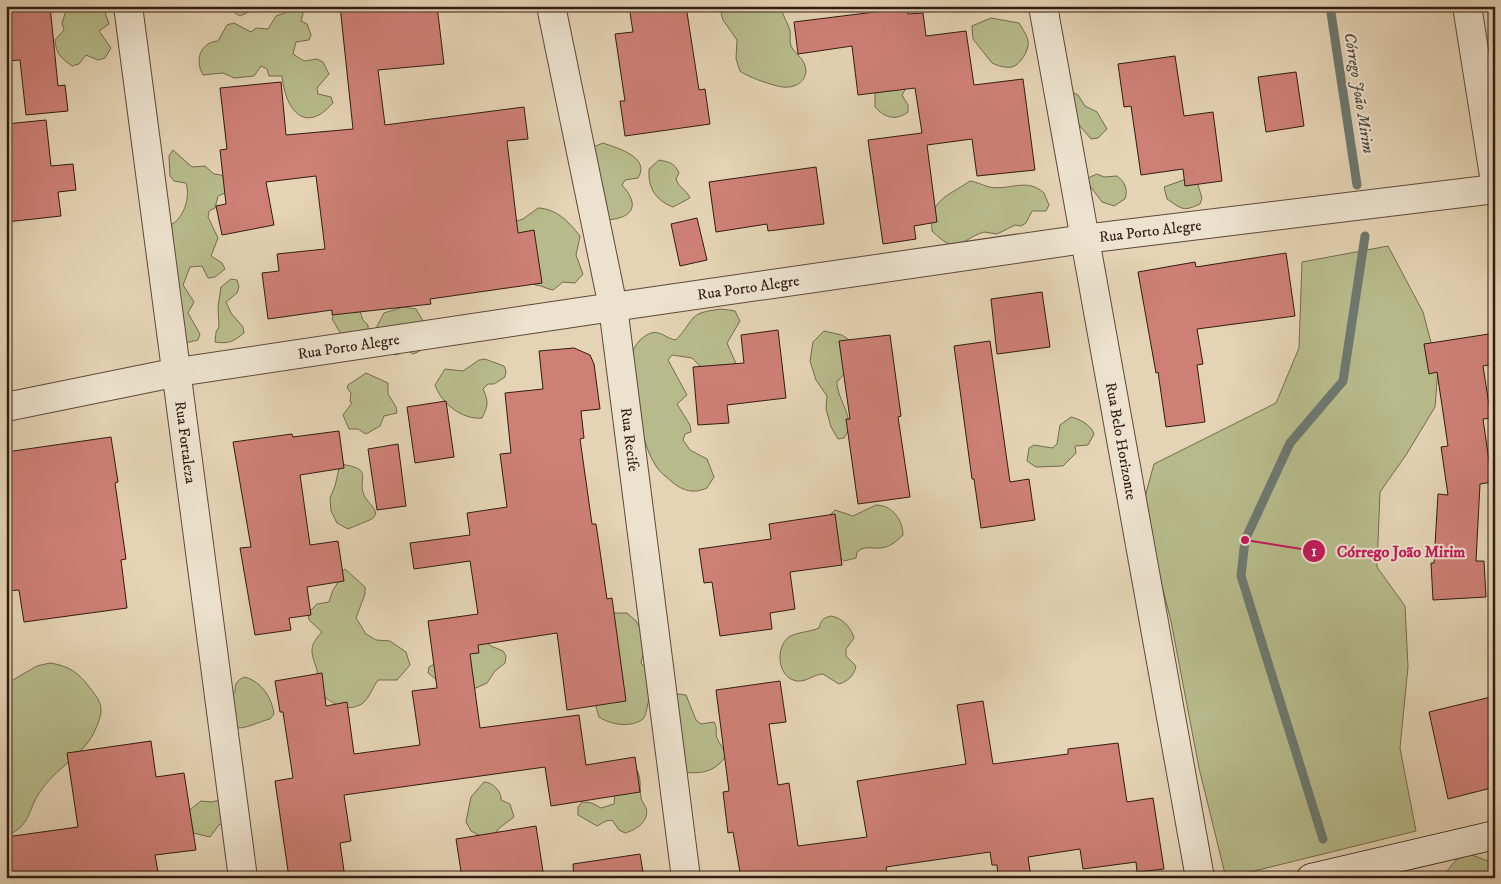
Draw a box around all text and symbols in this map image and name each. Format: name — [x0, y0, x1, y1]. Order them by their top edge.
water label: Córrego João Mirim — [1340, 31, 1378, 155]
street label: Rua Porto Alegre — [1098, 215, 1202, 247]
street label: Rua Porto Alegre — [696, 271, 800, 304]
street label: Rua Porto Alegre — [296, 330, 401, 364]
street label: Rua Belo Horizonte — [1101, 381, 1141, 501]
street label: Rua Fortaleza — [171, 400, 200, 485]
street label: Rua Recife — [616, 407, 643, 473]
callout: Córrego João Mirim — [1301, 536, 1475, 567]
text: 1 — [1311, 542, 1317, 561]
text: Córrego João Mirim — [1337, 542, 1465, 562]

